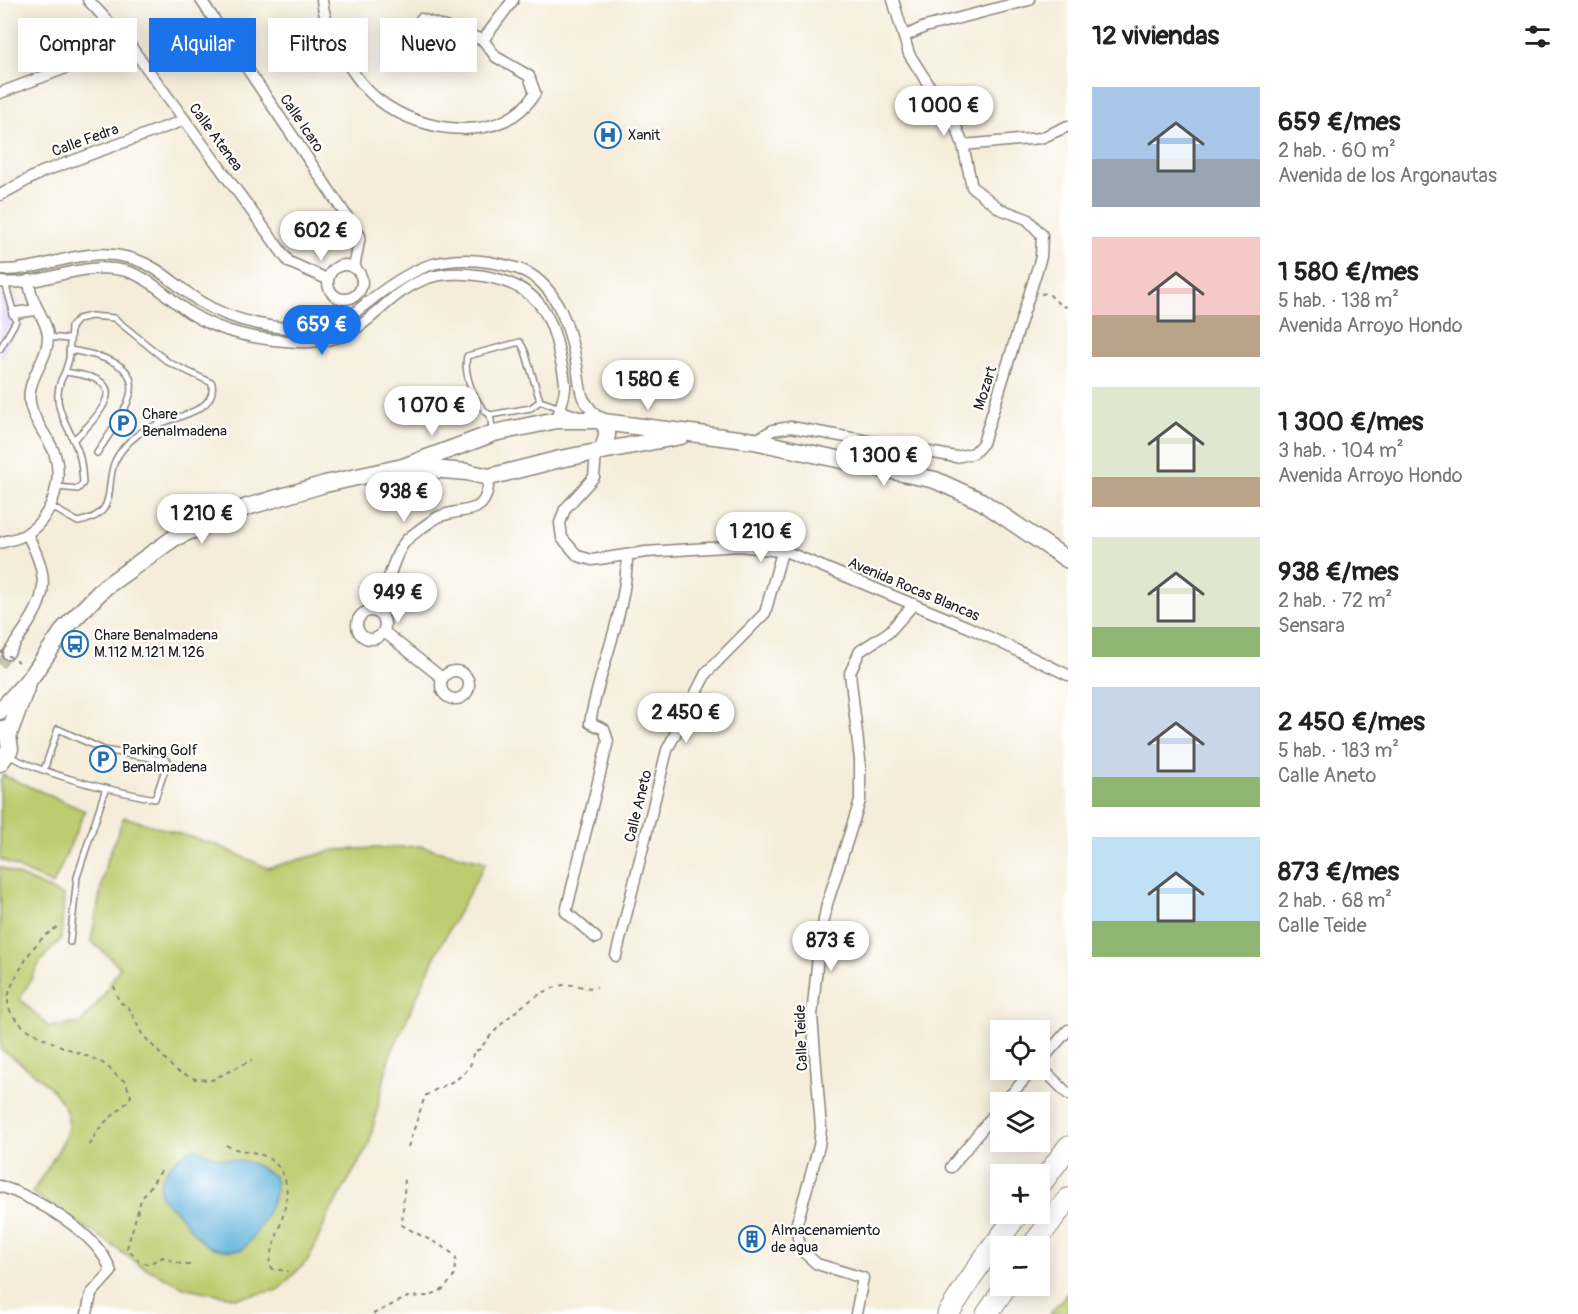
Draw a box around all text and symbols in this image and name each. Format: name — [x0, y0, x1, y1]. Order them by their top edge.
chip: Comprar — [18, 18, 137, 72]
chip: Alquilar — [149, 18, 256, 72]
chip: Filtros — [268, 18, 368, 72]
chip: Nuevo — [380, 18, 477, 72]
text: 12 viviendas — [1092, 20, 1219, 52]
icon: filters — [1521, 20, 1554, 53]
pin: 1 000 € — [889, 86, 999, 137]
street label: Calle Icaro — [275, 91, 328, 156]
text: 1 000 € — [909, 93, 979, 118]
street label: Calle Atenea — [184, 99, 247, 175]
text: 659 €/mes — [1278, 106, 1400, 138]
icon: home — [1140, 111, 1212, 183]
street label: Calle Fedra — [49, 120, 121, 161]
hospital icon: Xanit — [593, 120, 623, 150]
place label: Xanit — [628, 126, 661, 145]
text: 2 hab. · 60 m² — [1278, 138, 1396, 163]
text: Avenida de los Argonautas — [1278, 163, 1497, 188]
pin: 602 € — [279, 211, 363, 262]
text: 602 € — [294, 218, 348, 243]
text: 1 580 €/mes — [1278, 256, 1418, 288]
icon: home — [1140, 261, 1212, 333]
text: 5 hab. · 138 m² — [1278, 288, 1399, 313]
pin: 659 € — [280, 305, 364, 356]
text: 659 € — [297, 312, 347, 337]
text: Avenida Arroyo Hondo — [1278, 313, 1462, 338]
pin: 1 580 € — [593, 360, 703, 411]
street label: Mozart — [969, 363, 1002, 413]
text: 1 580 € — [616, 367, 680, 392]
pin: 1 070 € — [377, 386, 487, 437]
text: 1 070 € — [398, 393, 466, 418]
place label: Chare Benalmadena — [142, 405, 227, 441]
text: 1 300 €/mes — [1278, 406, 1424, 438]
parking icon: Chare Benalmadena — [108, 408, 138, 438]
icon: home — [1140, 411, 1212, 483]
pin: 1 300 € — [829, 436, 939, 487]
text: 3 hab. · 104 m² — [1278, 438, 1404, 463]
text: 1 300 € — [850, 443, 918, 468]
text: Avenida Arroyo Hondo — [1278, 463, 1462, 488]
pin: 938 € — [362, 472, 446, 523]
text: 938 € — [379, 479, 429, 504]
pin: 1 210 € — [147, 494, 257, 545]
text: 1 210 € — [171, 501, 233, 526]
pin: 1 210 € — [706, 512, 816, 563]
text: 1 210 € — [730, 519, 792, 544]
street label: Avenida Rocas Blancas — [845, 553, 983, 626]
text: 938 €/mes — [1278, 556, 1399, 588]
icon: home — [1140, 561, 1212, 633]
pin: 949 € — [356, 573, 440, 624]
text: 949 € — [373, 580, 423, 605]
text: 2 hab. · 72 m² — [1278, 588, 1392, 613]
text: Sensara — [1278, 613, 1345, 638]
place label: Chare Benalmadena M.112 M.121 M.126 — [94, 626, 218, 662]
bus stop icon: Chare Benalmadena M.112 M.121 M.126 — [60, 629, 90, 659]
pin: 2 450 € — [631, 693, 741, 744]
text: 2 450 € — [651, 700, 721, 725]
text: 2 450 €/mes — [1278, 706, 1425, 738]
icon: home — [1140, 711, 1212, 783]
text: 5 hab. · 183 m² — [1278, 738, 1399, 763]
place label: Parking Golf Benalmadena — [122, 741, 207, 777]
parking icon: Parking Golf Benalmadena — [88, 744, 118, 774]
text: Calle Aneto — [1278, 763, 1376, 788]
street label: Calle Aneto — [620, 768, 657, 844]
text: 873 €/mes — [1278, 856, 1399, 888]
icon: home — [1140, 861, 1212, 933]
text: 2 hab. · 68 m² — [1278, 888, 1392, 913]
text: Calle Teide — [1278, 913, 1367, 938]
pin: 873 € — [789, 921, 873, 972]
text: 873 € — [806, 928, 856, 953]
street label: Calle Teide — [791, 1004, 812, 1071]
map controls — [990, 1020, 1050, 1296]
button: locate — [990, 1020, 1050, 1080]
button: layers — [990, 1092, 1050, 1152]
button: + — [990, 1164, 1050, 1224]
place label: Almacenamiento de agua — [771, 1221, 880, 1257]
building icon: Almacenamiento de agua — [737, 1224, 767, 1254]
button: − — [990, 1236, 1050, 1296]

